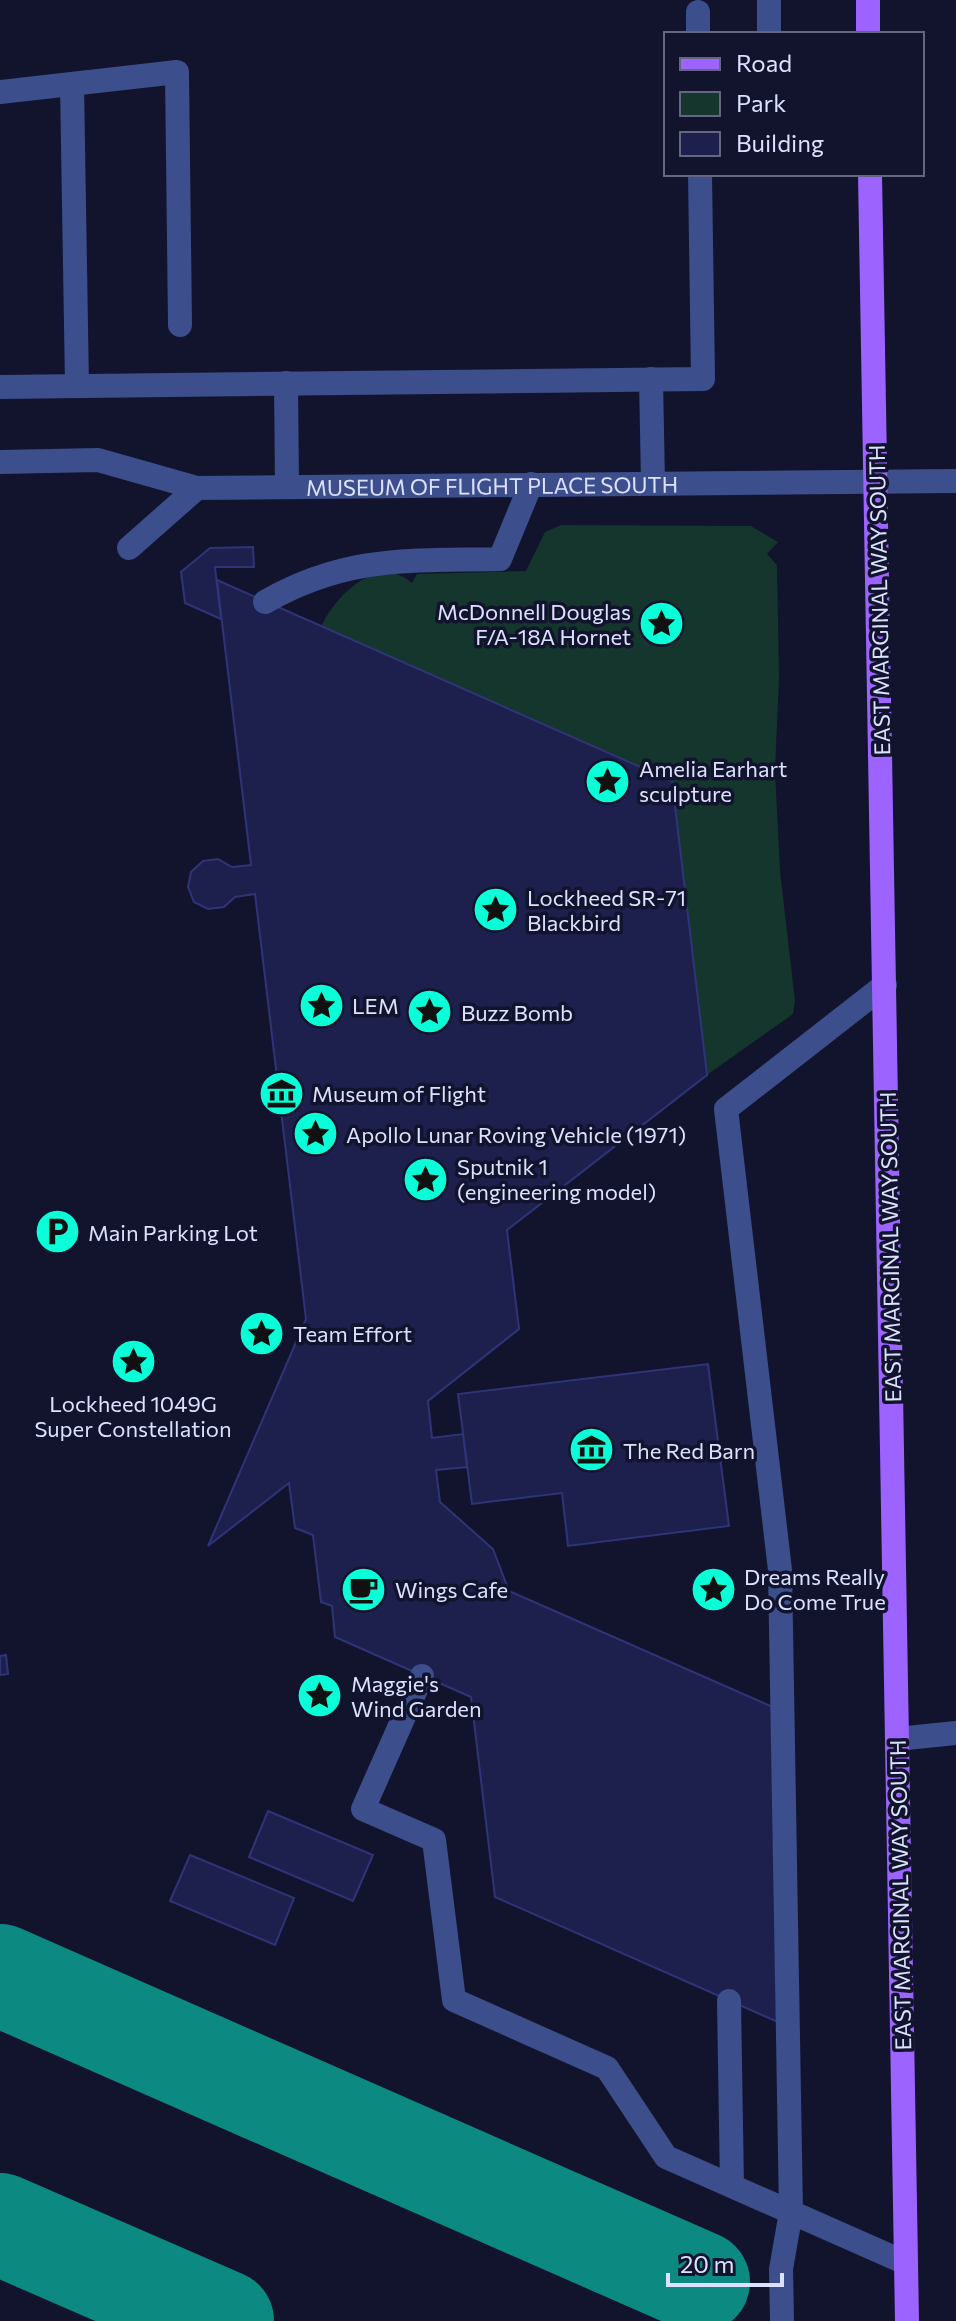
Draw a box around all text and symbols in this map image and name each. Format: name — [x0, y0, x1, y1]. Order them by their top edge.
legend — [664, 32, 924, 176]
text: Road — [736, 48, 792, 77]
text: Park — [736, 88, 786, 117]
text: Building — [736, 128, 824, 157]
street label: EAST MARGINAL WAY SOUTH — [863, 444, 895, 756]
street label: MUSEUM OF FLIGHT PLACE SOUTH — [306, 470, 678, 500]
place label: McDonnell Douglas F/A-18A Hornet — [437, 598, 631, 650]
place icon: McDonnell Douglas F/A-18A Hornet — [638, 600, 686, 648]
place label: Amelia Earhart sculpture — [639, 755, 787, 807]
place icon: Amelia Earhart sculpture — [584, 757, 632, 805]
place label: Lockheed SR-71 Blackbird — [527, 884, 686, 936]
place icon: Lockheed SR-71 Blackbird — [472, 886, 520, 934]
place icon: LEM — [297, 981, 345, 1029]
place icon: Buzz Bomb — [406, 988, 454, 1036]
place label: LEM — [352, 992, 399, 1019]
place label: Buzz Bomb — [461, 999, 573, 1026]
museum icon: Museum of Flight — [257, 1069, 305, 1117]
place label: Museum of Flight — [312, 1080, 486, 1107]
street label: EAST MARGINAL WAY SOUTH — [874, 1091, 906, 1403]
place icon: Apollo Lunar Roving Vehicle (1971) — [291, 1110, 339, 1158]
place label: Apollo Lunar Roving Vehicle (1971) — [346, 1121, 686, 1148]
place label: Sputnik 1 (engineering model) — [457, 1153, 656, 1205]
place icon: Sputnik 1 (engineering model) — [402, 1155, 450, 1203]
parking icon: Main Parking Lot — [33, 1208, 81, 1256]
place label: Main Parking Lot — [88, 1219, 258, 1246]
place icon: Team Effort — [238, 1309, 286, 1357]
place label: Team Effort — [293, 1320, 412, 1347]
place icon: Lockheed 1049G Super Constellation — [109, 1338, 157, 1386]
place label: Lockheed 1049G Super Constellation — [34, 1390, 232, 1442]
museum icon: The Red Barn — [568, 1426, 616, 1474]
place label: The Red Barn — [623, 1437, 755, 1464]
place label: Dreams Really Do Come True — [744, 1563, 886, 1615]
cafe icon: Wings Cafe — [340, 1565, 388, 1613]
place icon: Dreams Really Do Come True — [689, 1565, 737, 1613]
place label: Wings Cafe — [395, 1576, 508, 1603]
place label: Maggie's Wind Garden — [351, 1670, 482, 1722]
place icon: Maggie's Wind Garden — [296, 1672, 344, 1720]
street label: EAST MARGINAL WAY SOUTH — [884, 1739, 916, 2051]
scale bar — [668, 2237, 782, 2287]
text: 20 m — [680, 2249, 734, 2278]

